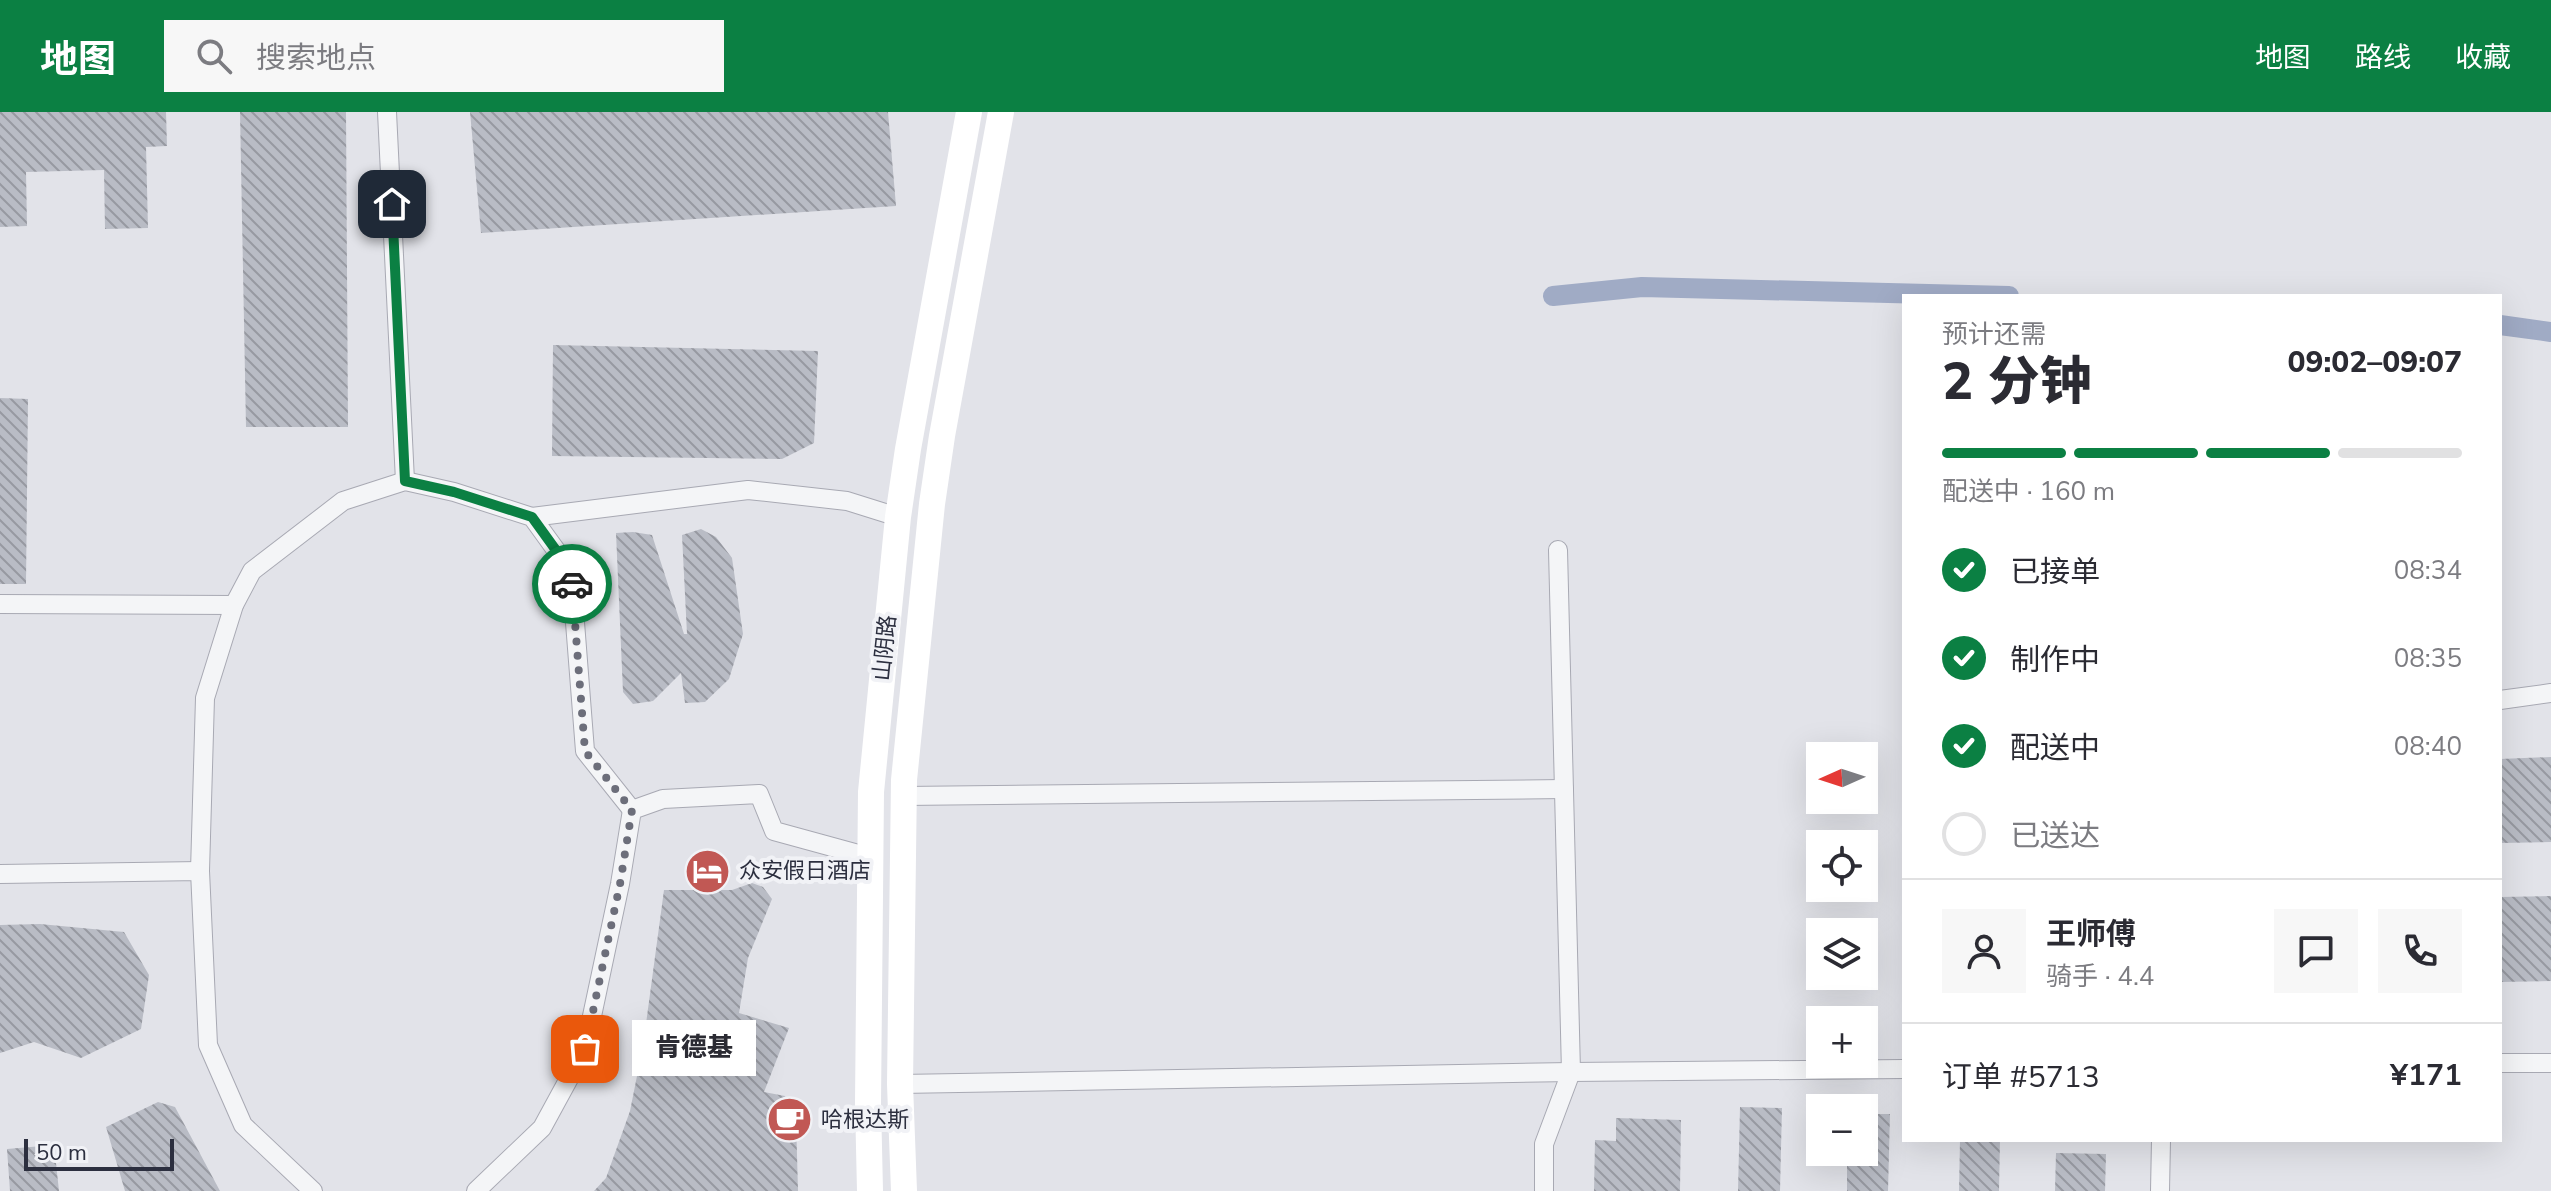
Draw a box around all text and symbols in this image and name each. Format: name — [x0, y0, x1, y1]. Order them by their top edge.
search box — [164, 20, 724, 92]
text: 地图 — [40, 34, 116, 85]
icon: search — [192, 34, 236, 78]
text: 搜索地点 — [256, 38, 376, 79]
text: 地图 — [2255, 39, 2311, 77]
text: 路线 — [2355, 39, 2411, 77]
text: 收藏 — [2455, 39, 2511, 77]
pin — [358, 170, 426, 238]
icon: home — [370, 182, 414, 226]
text: 预计还需 — [1942, 317, 2046, 352]
text: 09:02–09:07 — [2287, 342, 2462, 383]
text: 2 分钟 — [1942, 346, 2092, 417]
text: 配送中 · 160 m — [1942, 474, 2115, 509]
courier — [532, 544, 612, 624]
icon: check — [1942, 548, 1986, 592]
text: 已接单 — [2010, 552, 2100, 593]
text: 08:34 — [2394, 553, 2462, 588]
icon: car — [550, 562, 594, 606]
street label: 山阴路 — [867, 614, 903, 682]
icon: check — [1942, 636, 1986, 680]
text: 制作中 — [2010, 640, 2100, 681]
text: 08:35 — [2394, 641, 2462, 676]
icon: check — [1942, 724, 1986, 768]
text: 配送中 — [2010, 728, 2100, 769]
text: 08:40 — [2394, 729, 2462, 764]
north arrow — [1806, 742, 1878, 814]
map controls — [1806, 742, 1878, 1166]
text: 已送达 — [2010, 816, 2100, 857]
button: locate — [1806, 830, 1878, 902]
hotel icon: 众安假日酒店 — [684, 847, 732, 895]
place label: 众安假日酒店 — [739, 856, 871, 886]
button: person — [1942, 909, 2026, 993]
button: chat — [2274, 909, 2358, 993]
button: phone — [2378, 909, 2462, 993]
text: 王师傅 — [2046, 914, 2136, 955]
button: layers — [1806, 918, 1878, 990]
text: 骑手 · 4.4 — [2046, 959, 2154, 994]
button: + — [1806, 1006, 1878, 1078]
pin — [551, 1015, 619, 1083]
callout: 肯德基 — [633, 1021, 757, 1077]
icon: bag — [563, 1027, 607, 1071]
text: 肯德基 — [655, 1030, 733, 1065]
text: ¥171 — [2390, 1055, 2462, 1096]
text: 订单 #5713 — [1942, 1057, 2100, 1098]
button: − — [1806, 1094, 1878, 1166]
cafe icon: 哈根达斯 — [766, 1096, 814, 1144]
place label: 哈根达斯 — [821, 1105, 909, 1135]
scale bar — [24, 1135, 174, 1171]
text: 50 m — [36, 1138, 87, 1168]

